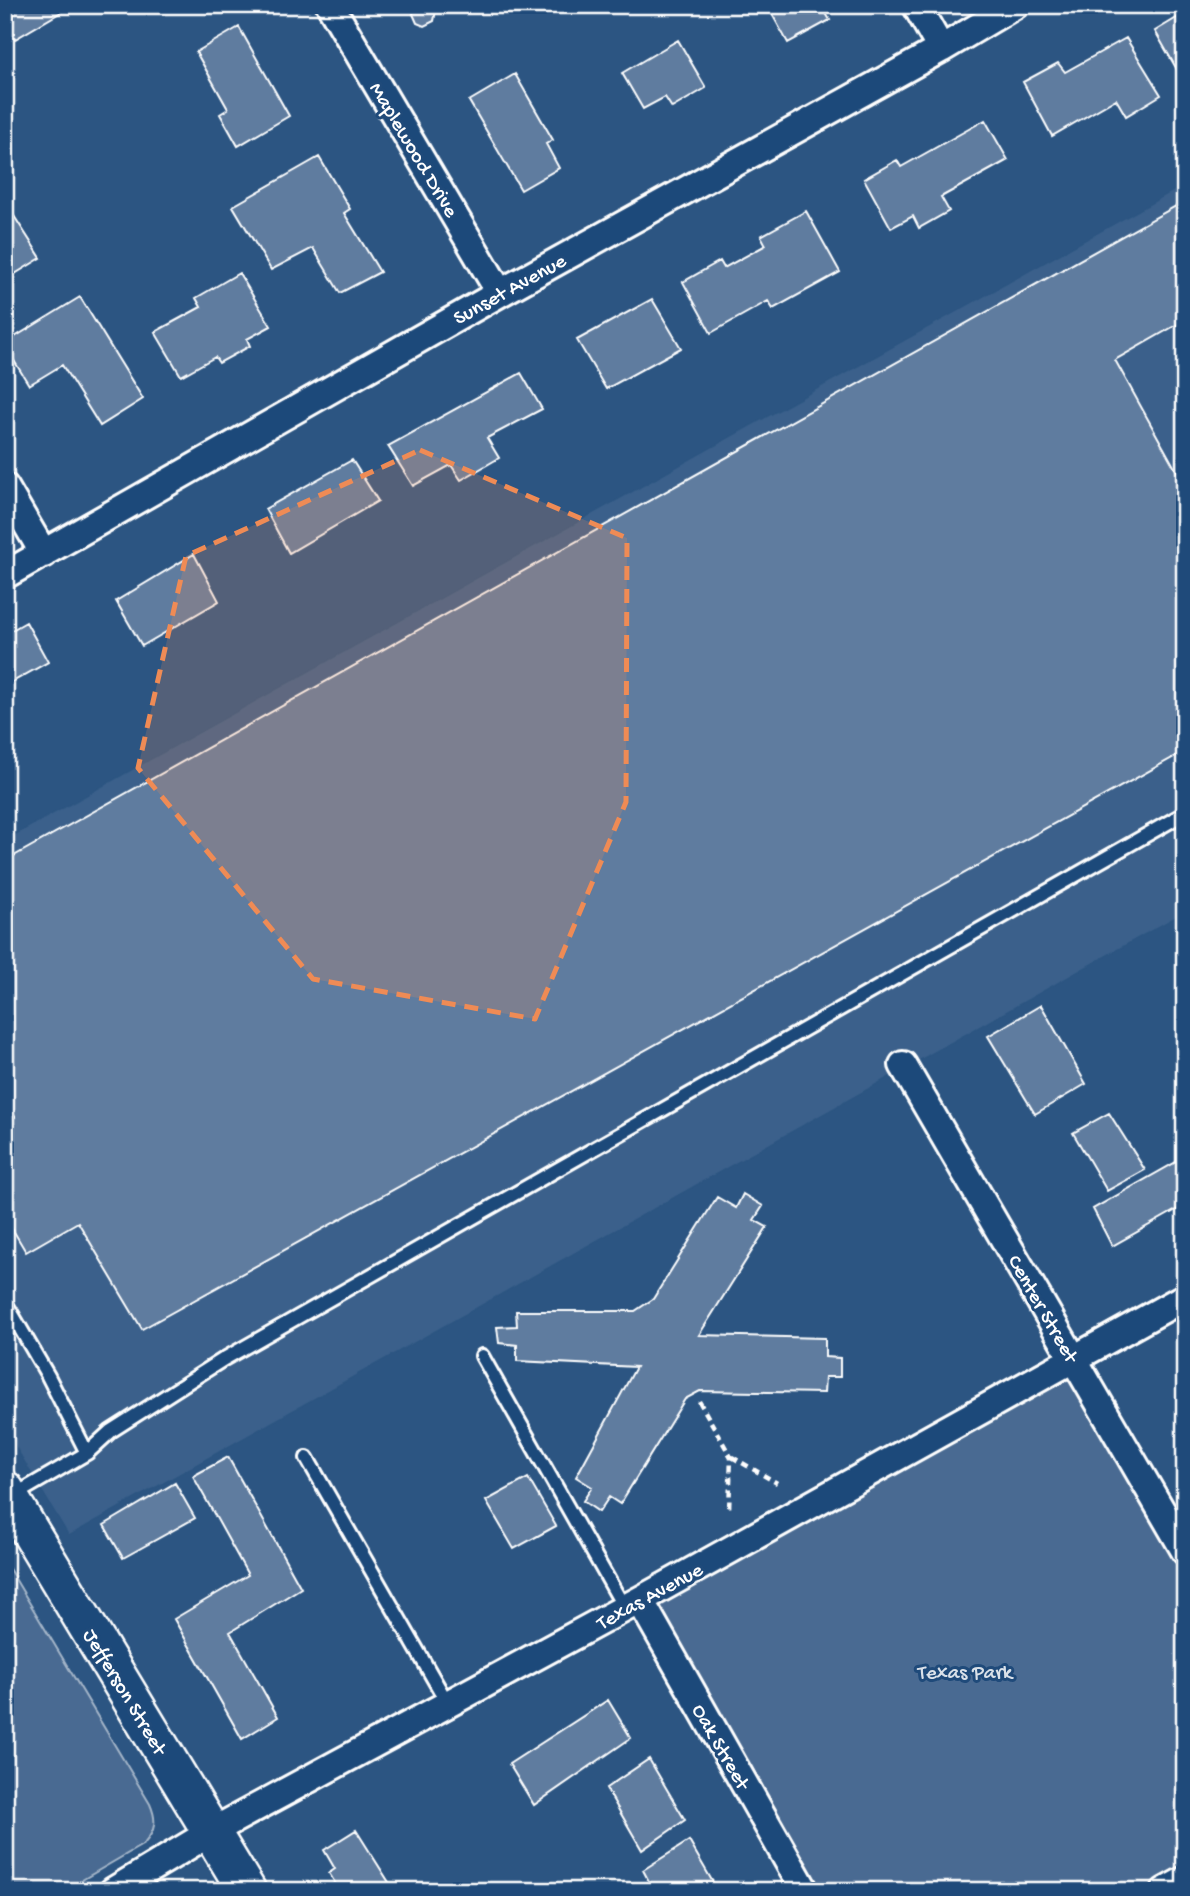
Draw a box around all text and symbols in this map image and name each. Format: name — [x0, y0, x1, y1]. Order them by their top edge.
street label: Maplewood Drive — [362, 79, 463, 224]
street label: Sunset Avenue — [450, 249, 572, 332]
street label: Center Street — [1000, 1252, 1083, 1370]
street label: Texas Avenue — [592, 1558, 709, 1638]
street label: Jefferson Street — [76, 1625, 172, 1762]
park label: Texas Park — [917, 1662, 1015, 1687]
street label: Oak Street — [684, 1701, 755, 1797]

